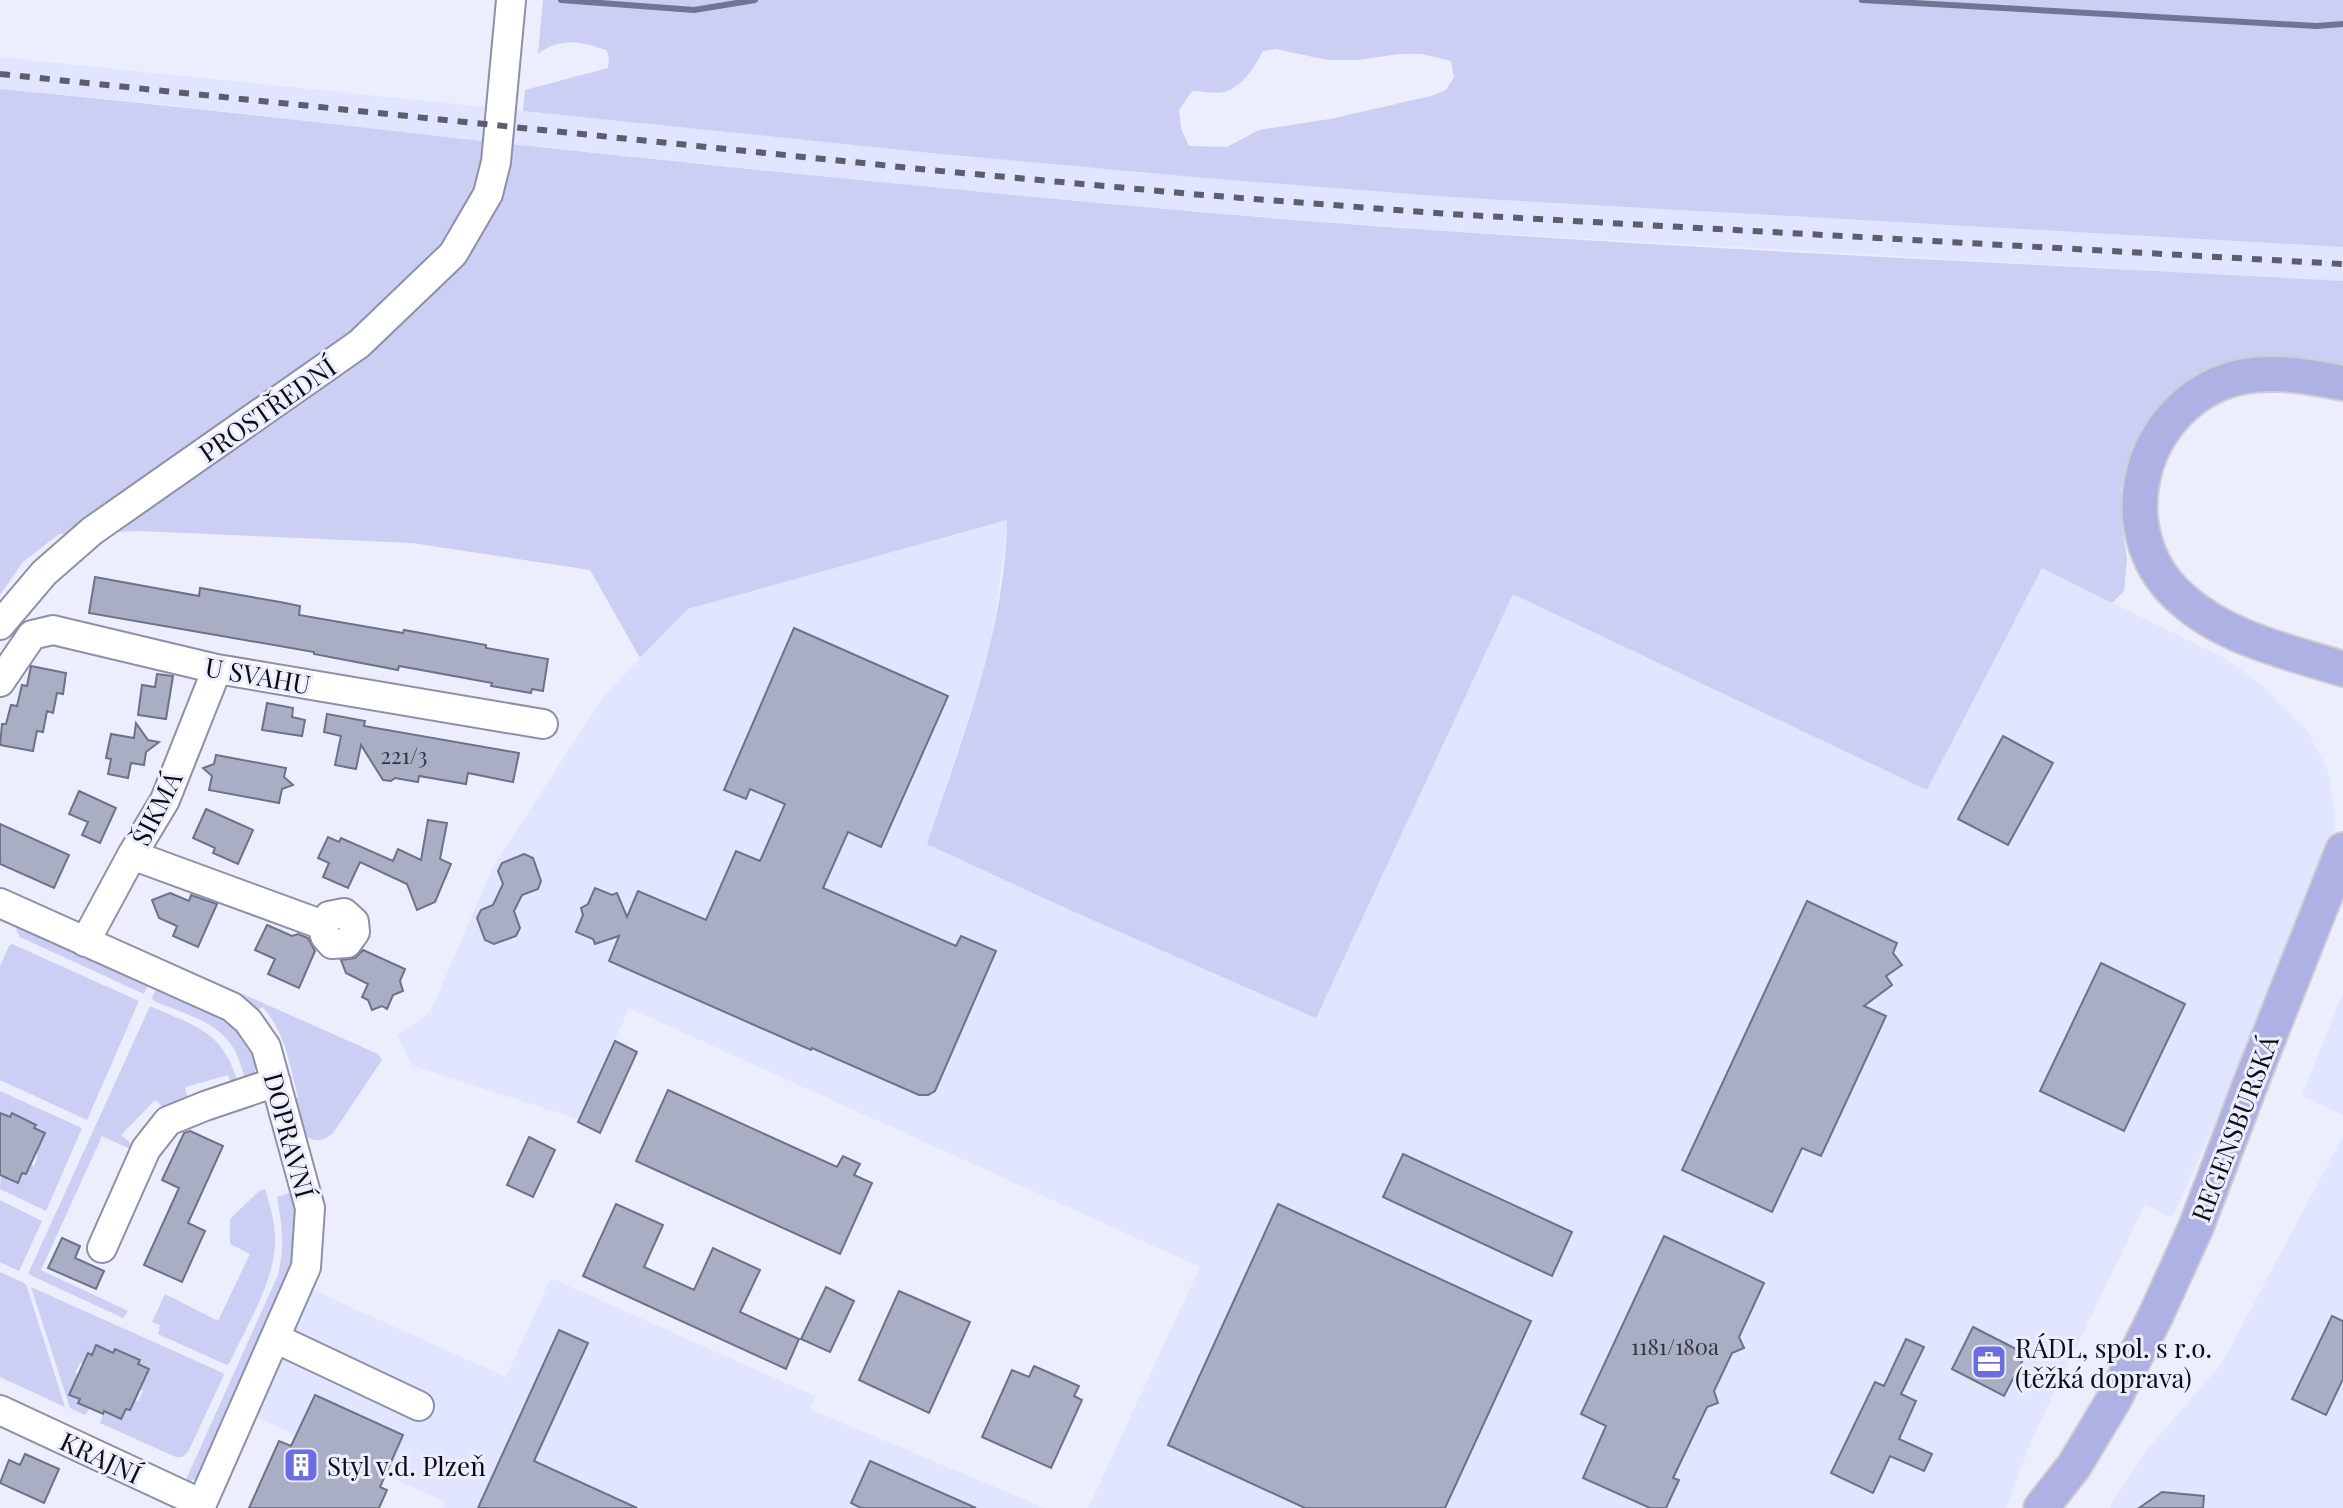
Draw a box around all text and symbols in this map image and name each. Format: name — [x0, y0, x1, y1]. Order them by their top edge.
street label: PROSTŘEDNÍ — [191, 349, 343, 469]
street label: U SVAHU — [203, 649, 314, 702]
house number: 221/3 — [381, 740, 427, 770]
street label: ŠIKMÁ — [122, 764, 190, 851]
street label: REGENSBURSKÁ — [2182, 1029, 2286, 1226]
street label: DOPRAVNÍ — [256, 1068, 324, 1202]
place label: RÁDL, spol. s r.o. (těžká doprava) — [2015, 1330, 2212, 1395]
house number: 1181/180a — [1631, 1331, 1719, 1361]
office icon: RÁDL, spol. s r.o. (těžká doprava) — [1970, 1343, 2008, 1381]
street label: KRAJNÍ — [55, 1423, 147, 1491]
building icon: Styl v.d. Plzeň — [282, 1446, 320, 1484]
place label: Styl v.d. Plzeň — [327, 1448, 486, 1483]

